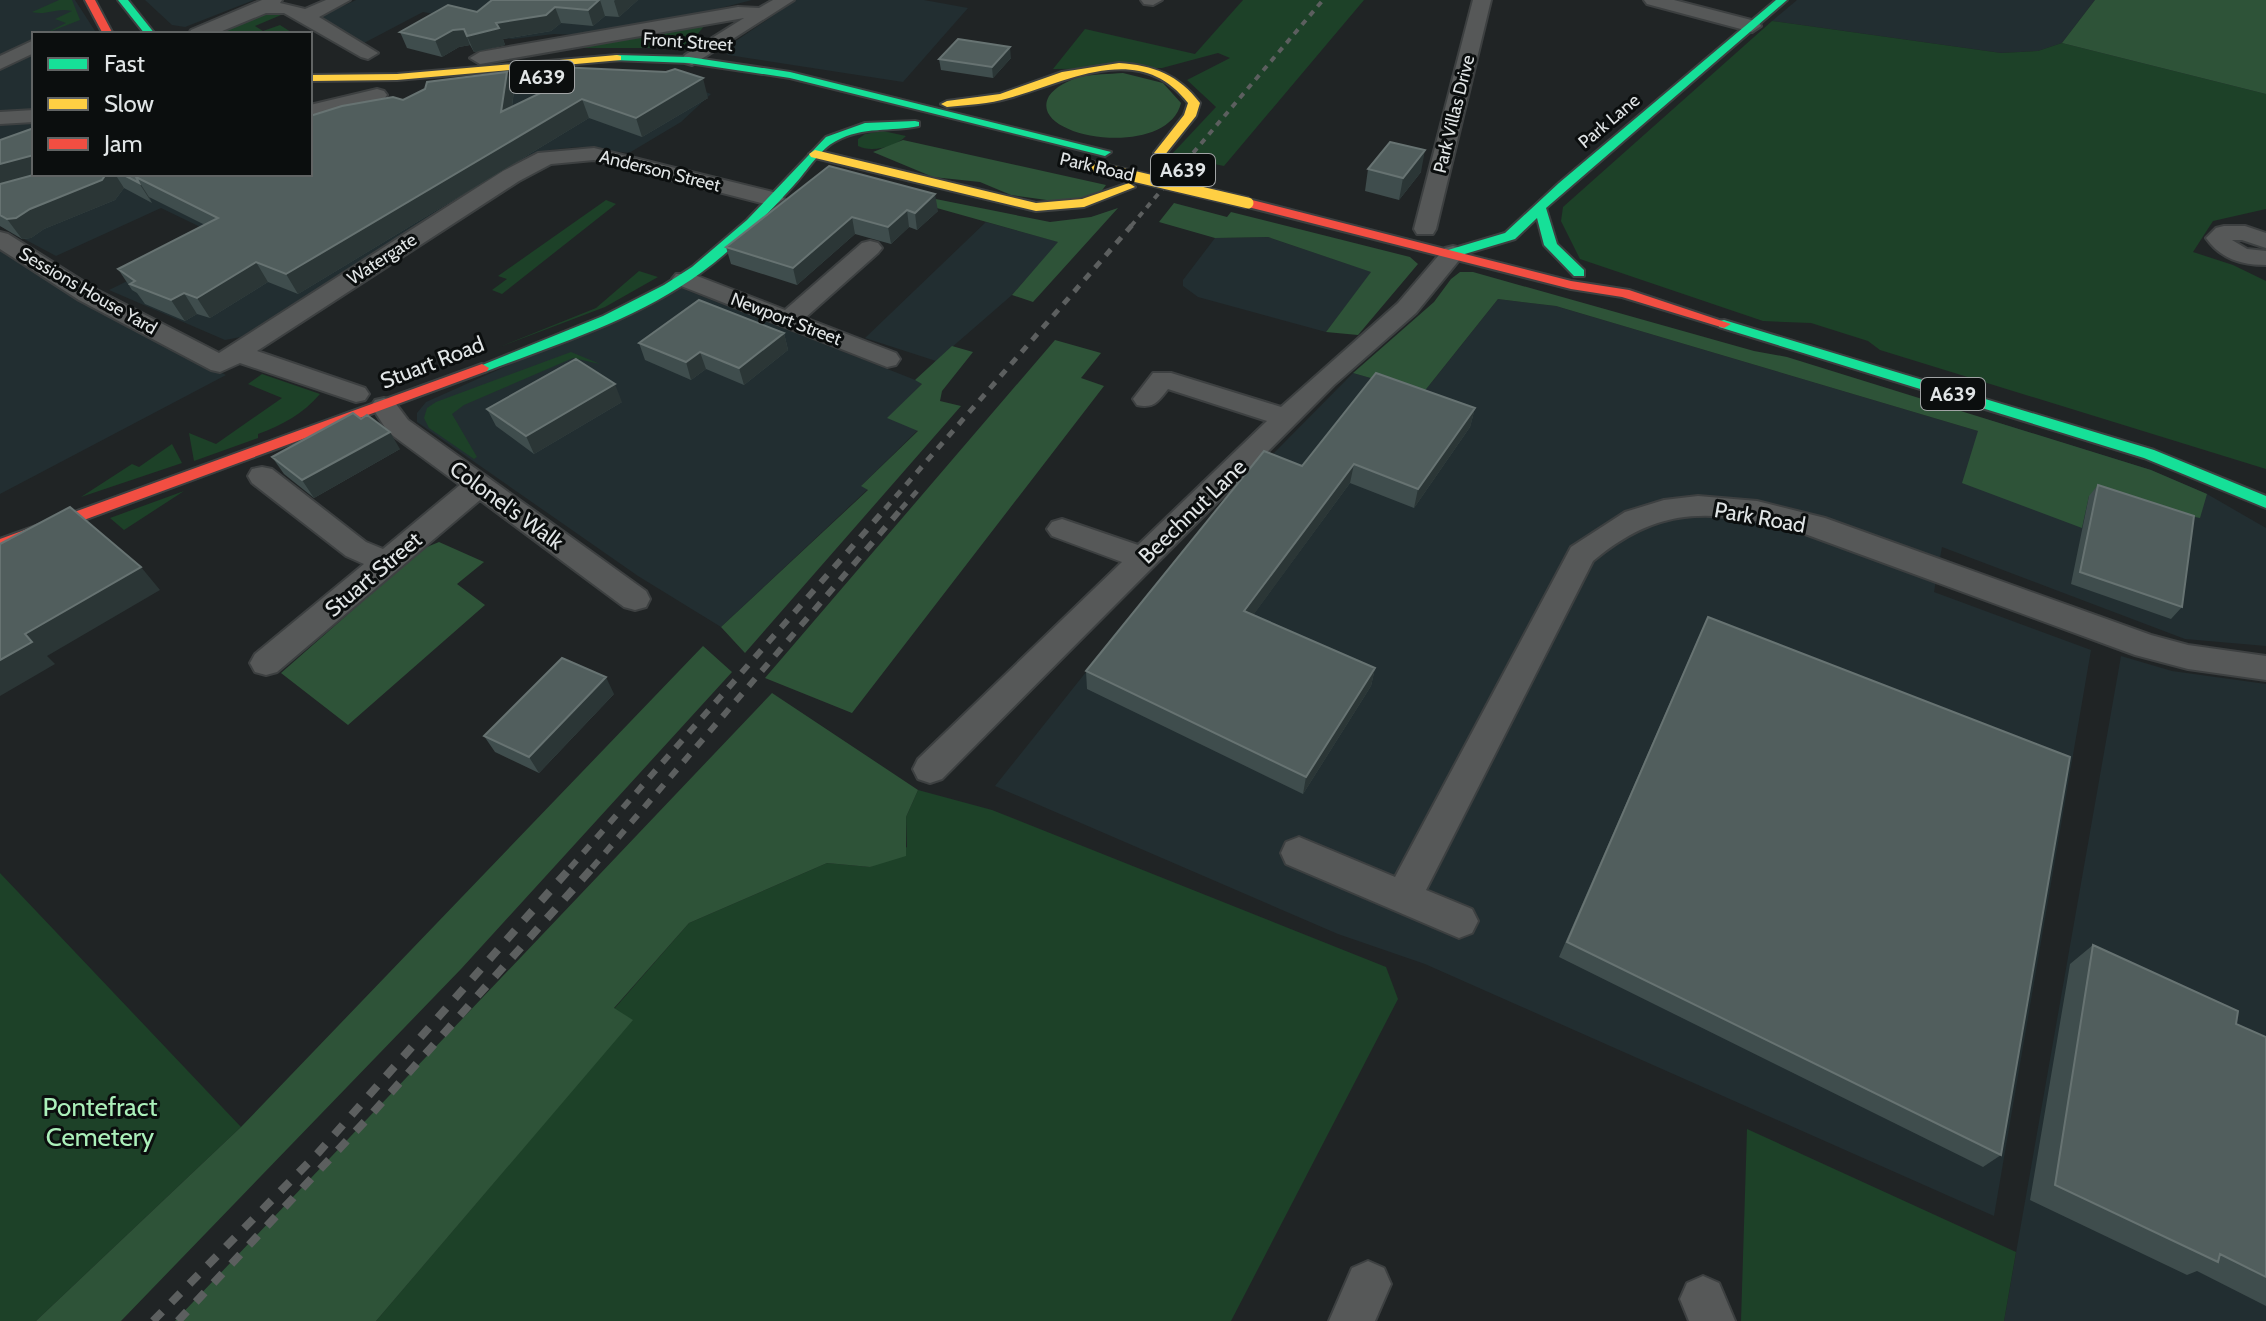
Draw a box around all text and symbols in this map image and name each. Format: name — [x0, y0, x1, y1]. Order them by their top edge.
street label: Front Street — [642, 28, 734, 56]
legend — [32, 32, 312, 176]
text: Fast — [104, 49, 145, 78]
street label: Park Villas Drive — [1429, 53, 1479, 175]
road number: A639 — [510, 61, 574, 93]
text: Slow — [104, 89, 154, 118]
street label: Park Lane — [1574, 89, 1644, 153]
text: Jam — [103, 129, 142, 158]
street label: Anderson Street — [597, 145, 723, 197]
street label: Park Road — [1058, 148, 1136, 186]
road number: A639 — [1151, 154, 1215, 186]
street label: Watergate — [343, 228, 421, 290]
street label: Sessions House Yard — [15, 243, 161, 339]
street label: Newport Street — [728, 288, 844, 350]
street label: Stuart Road — [376, 330, 488, 395]
road number: A639 — [1921, 378, 1985, 410]
street label: Beechnut Lane — [1133, 453, 1252, 569]
street label: Colonel's Walk — [444, 455, 569, 556]
street label: Park Road — [1712, 496, 1808, 539]
street label: Stuart Street — [319, 526, 428, 623]
park label: Pontefract Cemetery — [43, 1091, 158, 1153]

